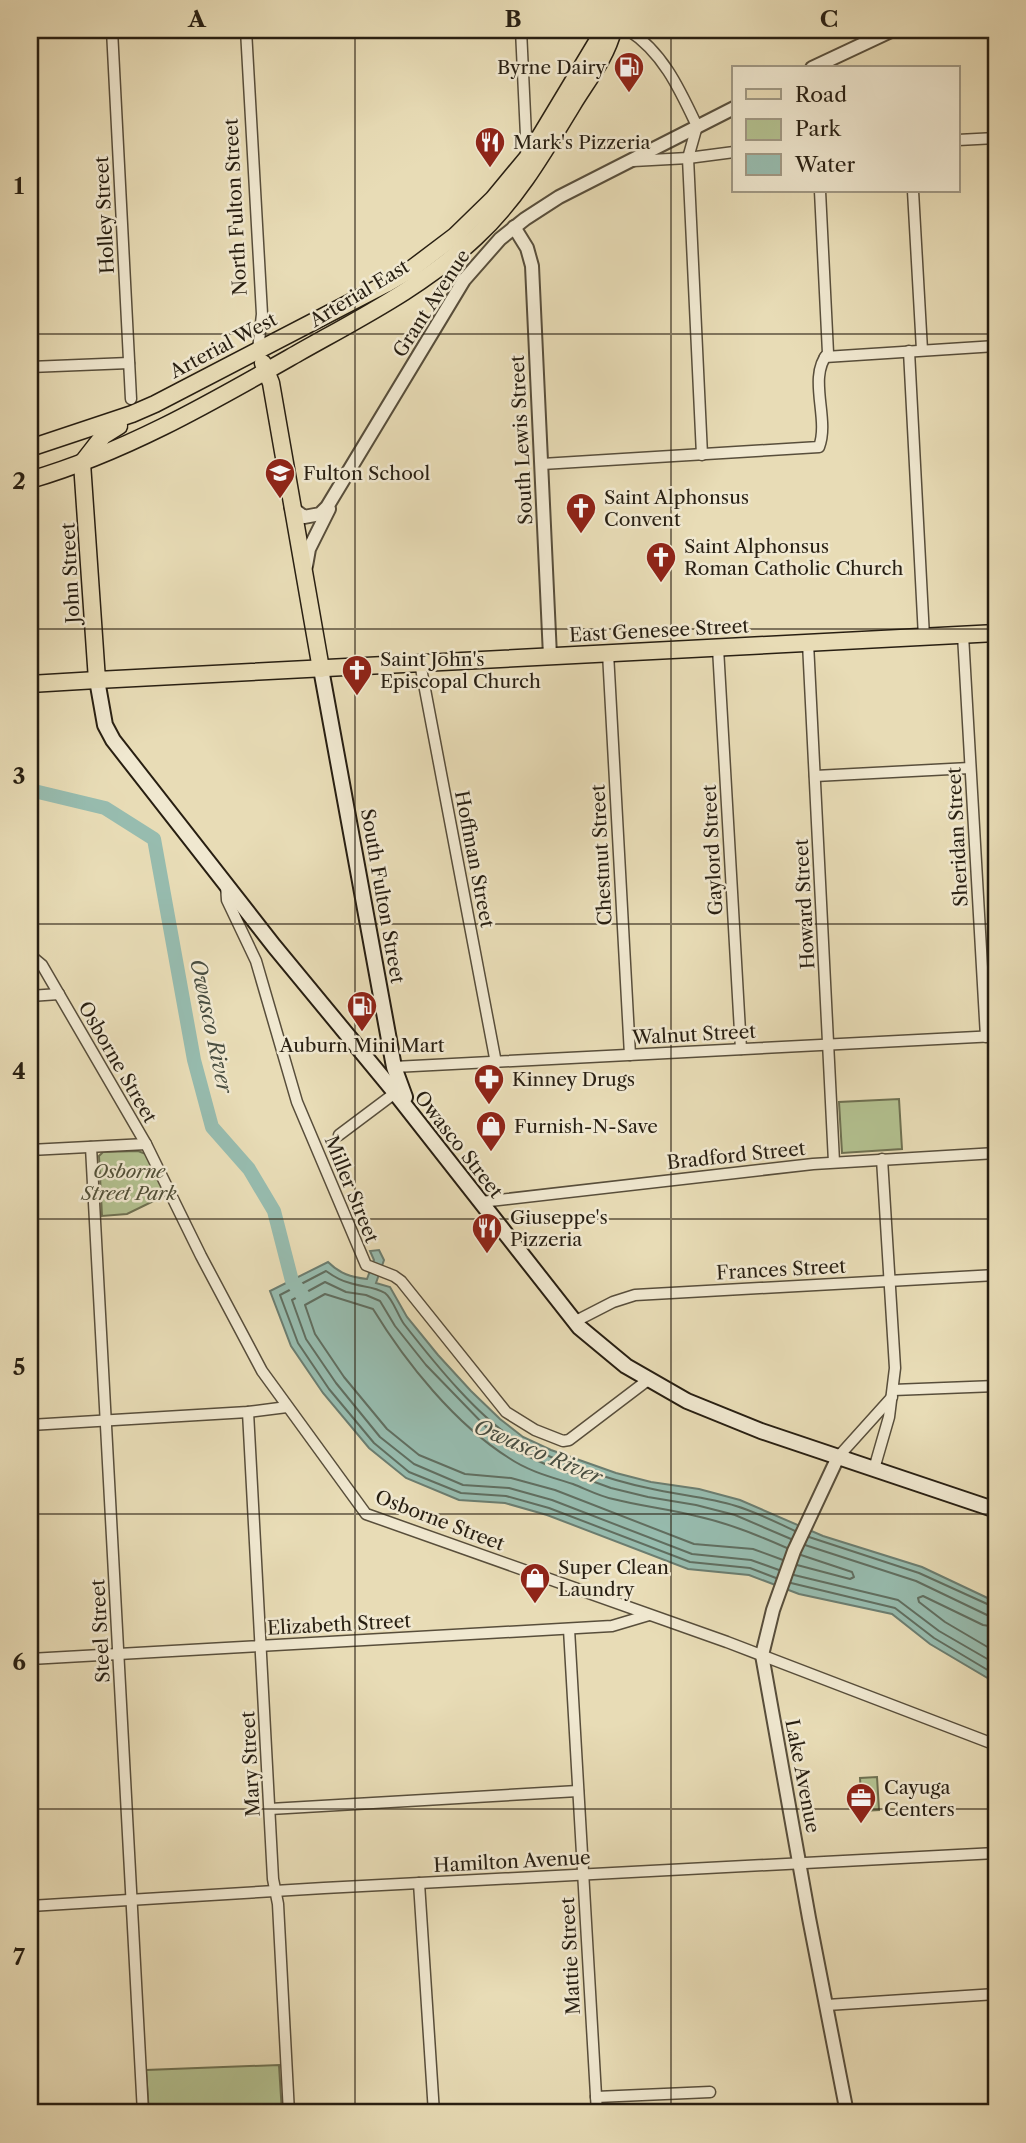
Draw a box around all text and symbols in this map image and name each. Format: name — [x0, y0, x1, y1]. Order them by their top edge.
text: A — [187, 5, 207, 33]
text: B — [504, 5, 522, 33]
text: C — [820, 5, 838, 33]
fuel station icon: Byrne Dairy — [612, 50, 646, 94]
place label: Byrne Dairy — [497, 56, 606, 79]
legend — [732, 66, 960, 192]
text: Road — [795, 82, 847, 107]
text: Park — [795, 116, 841, 141]
street label: North Fulton Street — [219, 118, 252, 296]
restaurant icon: Mark's Pizzeria — [473, 125, 507, 169]
place label: Mark's Pizzeria — [513, 131, 651, 154]
text: Water — [794, 152, 855, 177]
street label: Holley Street — [90, 155, 119, 274]
text: 1 — [14, 172, 25, 200]
street label: Grant Avenue — [388, 245, 475, 361]
street label: Arterial East — [304, 255, 413, 333]
street label: Arterial West — [165, 307, 281, 384]
street label: South Lewis Street — [506, 354, 537, 525]
school or university icon: Fulton School — [263, 456, 297, 500]
place label: Fulton School — [303, 462, 431, 485]
text: 2 — [12, 467, 26, 495]
place label: Saint Alphonsus Convent — [604, 486, 749, 531]
church icon: Saint Alphonsus Convent — [564, 491, 598, 535]
street label: John Street — [56, 522, 85, 627]
place label: Saint Alphonsus Roman Catholic Church — [684, 535, 903, 580]
church icon: Saint Alphonsus Roman Catholic Church — [644, 540, 678, 584]
street label: East Genesee Street — [569, 614, 750, 647]
place label: Saint John's Episcopal Church — [380, 648, 541, 693]
church icon: Saint John's Episcopal Church — [340, 653, 374, 697]
text: 3 — [13, 762, 26, 790]
street label: Sheridan Street — [942, 766, 973, 908]
street label: Chestnut Street — [586, 784, 617, 926]
street label: Gaylord Street — [698, 784, 727, 916]
street label: Hoffman Street — [450, 789, 499, 930]
street label: South Fulton Street — [356, 807, 409, 986]
street label: Howard Street — [790, 838, 819, 970]
water label: Owasco River — [185, 956, 238, 1097]
fuel station icon: Auburn Mini Mart — [345, 989, 379, 1033]
street label: Osborne Street — [73, 997, 162, 1127]
street label: Walnut Street — [631, 1020, 757, 1049]
place label: Auburn Mini Mart — [278, 1034, 445, 1057]
text: 4 — [12, 1057, 26, 1085]
pharmacy icon: Kinney Drugs — [472, 1062, 506, 1106]
place label: Kinney Drugs — [512, 1068, 635, 1091]
street label: Owasco Street — [410, 1086, 508, 1203]
shop icon: Furnish-N-Save — [474, 1109, 508, 1153]
place label: Furnish-N-Save — [514, 1115, 658, 1138]
street label: Miller Street — [320, 1132, 384, 1246]
street label: Bradford Street — [666, 1137, 807, 1174]
park label: Osborne Street Park — [80, 1160, 177, 1205]
place label: Giuseppe's Pizzeria — [510, 1206, 608, 1251]
restaurant icon: Giuseppe's Pizzeria — [470, 1211, 504, 1255]
street label: Frances Street — [716, 1255, 847, 1284]
text: 5 — [13, 1353, 25, 1381]
water label: Owasco River — [470, 1413, 607, 1490]
street label: Osborne Street — [372, 1485, 508, 1556]
place label: Super Clean Laundry — [558, 1556, 669, 1601]
shop icon: Super Clean Laundry — [518, 1561, 552, 1605]
street label: Steel Street — [86, 1578, 115, 1683]
street label: Elizabeth Street — [267, 1609, 412, 1640]
text: 6 — [12, 1648, 26, 1676]
street label: Mary Street — [236, 1710, 265, 1817]
street label: Lake Avenue — [780, 1717, 825, 1835]
place label: Cayuga Centers — [884, 1776, 955, 1821]
office icon: Cayuga Centers — [844, 1781, 878, 1825]
street label: Hamilton Avenue — [433, 1846, 591, 1877]
street label: Mattie Street — [556, 1896, 585, 2015]
text: 7 — [13, 1943, 25, 1971]

